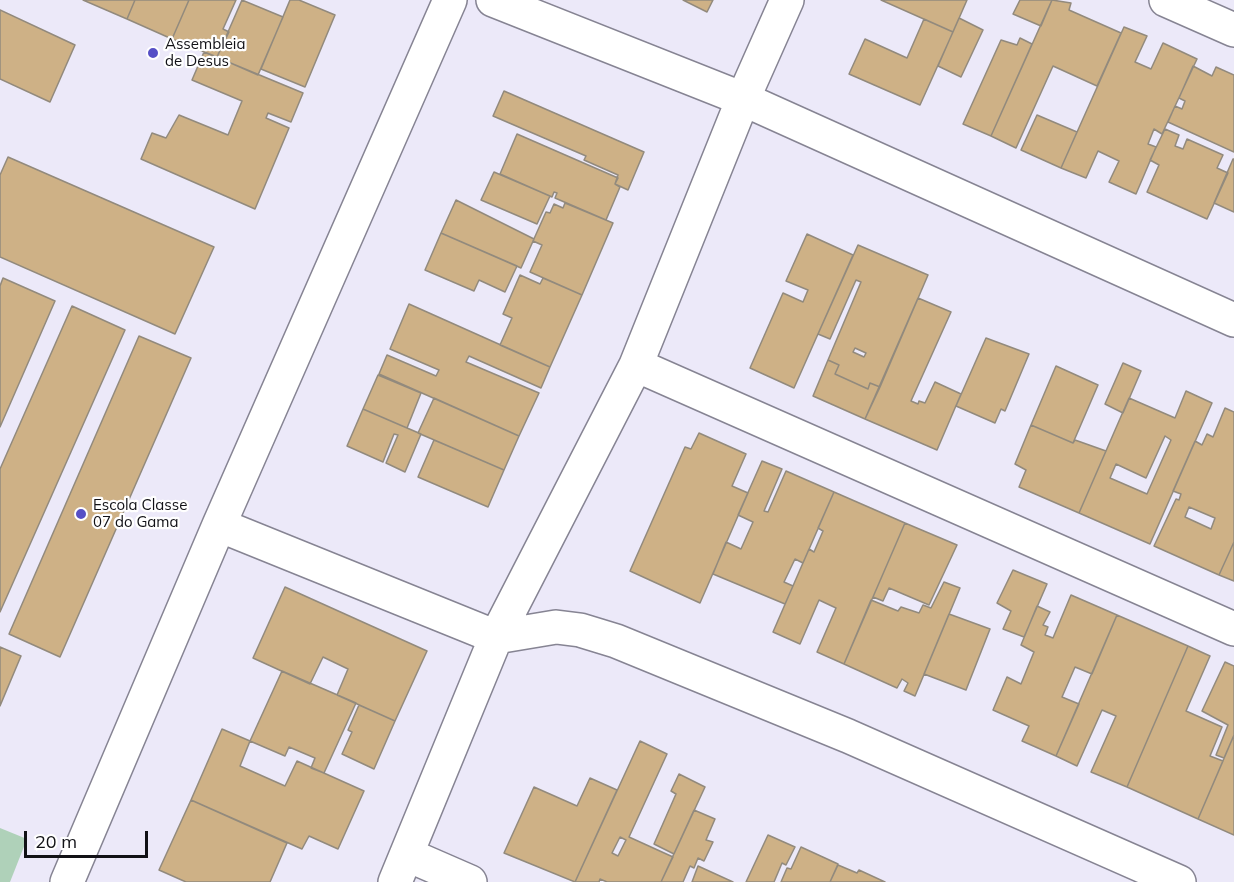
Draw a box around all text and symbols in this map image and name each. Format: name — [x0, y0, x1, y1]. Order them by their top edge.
place label: Assembleia de Desus — [165, 35, 245, 70]
marker: Assembleia de Desus — [146, 46, 160, 60]
place label: Escola Classe 07 do Gama — [93, 496, 187, 531]
marker: Escola Classe 07 do Gama — [74, 507, 88, 521]
scale bar — [27, 819, 152, 857]
text: 20 m — [35, 830, 77, 853]

